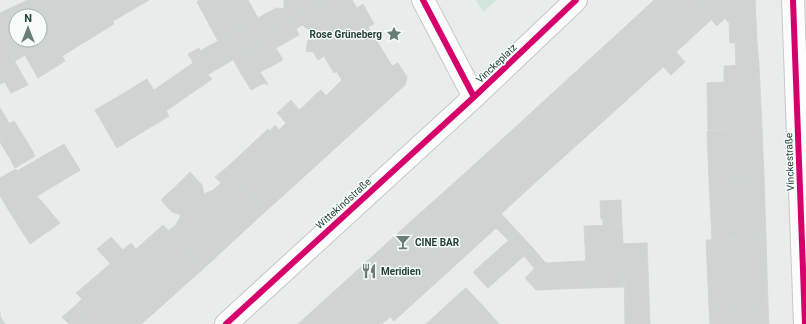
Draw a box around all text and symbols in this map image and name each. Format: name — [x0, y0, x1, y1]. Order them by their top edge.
north arrow — [8, 8, 48, 48]
text: N — [24, 12, 32, 25]
place icon: Rose Grüneberg — [385, 25, 403, 43]
place label: Rose Grüneberg — [310, 29, 382, 40]
street label: Vinckeplatz — [474, 41, 519, 85]
street label: Vinckestraße — [783, 133, 796, 191]
street label: Wittekindstraße — [314, 176, 373, 231]
bar icon: CINE BAR — [394, 233, 412, 251]
place label: CINE BAR — [415, 237, 460, 248]
restaurant icon: Meridien — [360, 262, 378, 280]
place label: Meridien — [381, 266, 421, 277]

